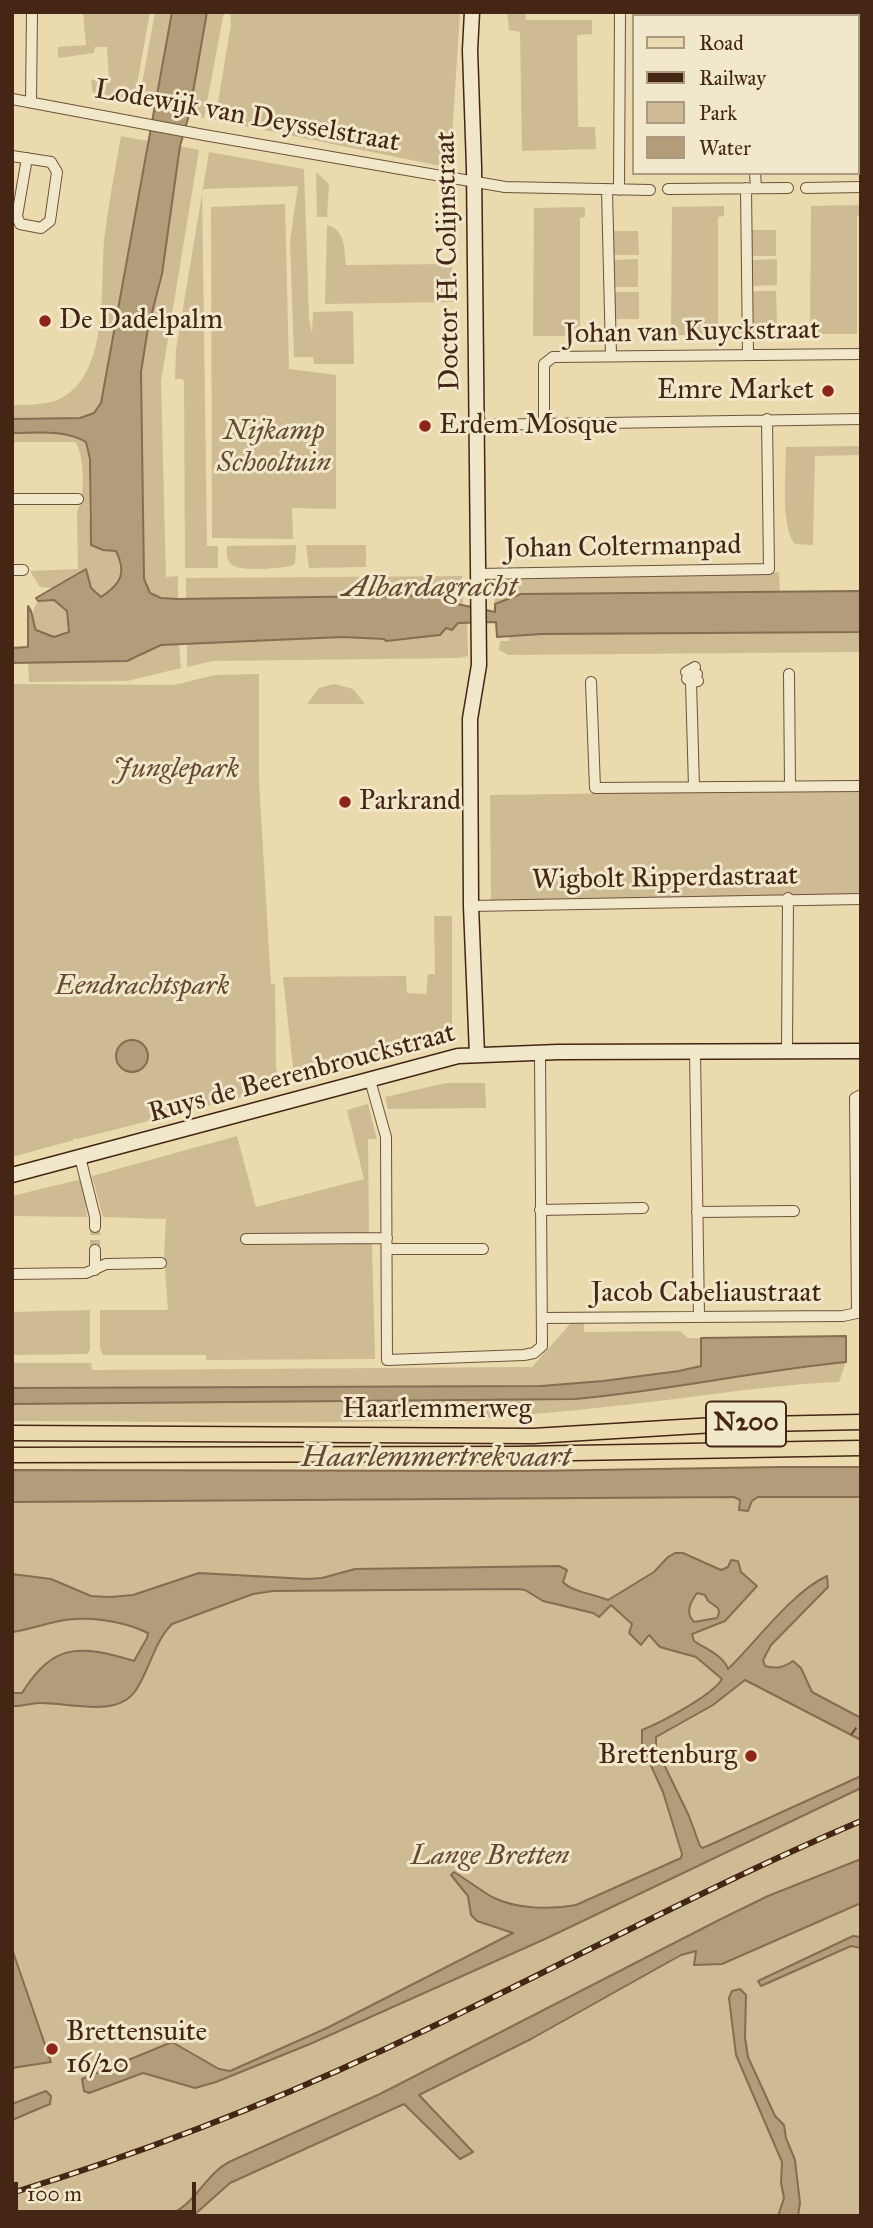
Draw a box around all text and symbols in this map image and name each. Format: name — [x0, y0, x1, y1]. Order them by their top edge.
legend — [632, 14, 859, 175]
text: Road — [699, 30, 744, 56]
text: Railway — [699, 65, 766, 91]
street label: Lodewijk van Deysselstraat — [92, 74, 402, 160]
text: Park — [699, 100, 737, 126]
street label: Doctor H. Colijnstraat — [430, 131, 468, 391]
text: Water — [699, 135, 751, 161]
place label: De Dadelpalm — [59, 304, 223, 338]
marker: De Dadelpalm — [37, 313, 53, 329]
street label: Johan van Kuyckstraat — [564, 314, 820, 352]
place label: Emre Market — [657, 374, 814, 408]
marker: Emre Market — [820, 383, 836, 399]
place label: Erdem Mosque — [439, 409, 618, 443]
park label: Nijkamp Schooltuin — [217, 415, 331, 481]
marker: Erdem Mosque — [417, 418, 433, 434]
street label: Johan Coltermanpad — [504, 529, 742, 567]
water label: Albardagracht — [343, 571, 517, 607]
park label: Junglepark — [113, 753, 239, 787]
place label: Parkrand — [359, 785, 461, 819]
marker: Parkrand — [337, 794, 353, 810]
street label: Wigbolt Ripperdastraat — [532, 860, 798, 898]
park label: Eendrachtspark — [55, 970, 229, 1004]
street label: Ruys de Beerenbrouckstraat — [145, 1017, 459, 1131]
street label: Jacob Cabeliaustraat — [591, 1277, 821, 1311]
street label: Haarlemmerweg — [342, 1393, 532, 1427]
road number: N200 — [706, 1401, 786, 1446]
water label: Haarlemmertrekvaart — [301, 1441, 571, 1477]
place label: Brettenburg — [598, 1739, 737, 1773]
marker: Brettenburg — [743, 1748, 759, 1764]
park label: Lange Bretten — [411, 1840, 569, 1874]
place label: Brettensuite 16/20 — [66, 2016, 207, 2082]
marker: Brettensuite 16/20 — [44, 2041, 60, 2057]
scale bar — [18, 2168, 200, 2212]
text: 100 m — [27, 2181, 82, 2207]

